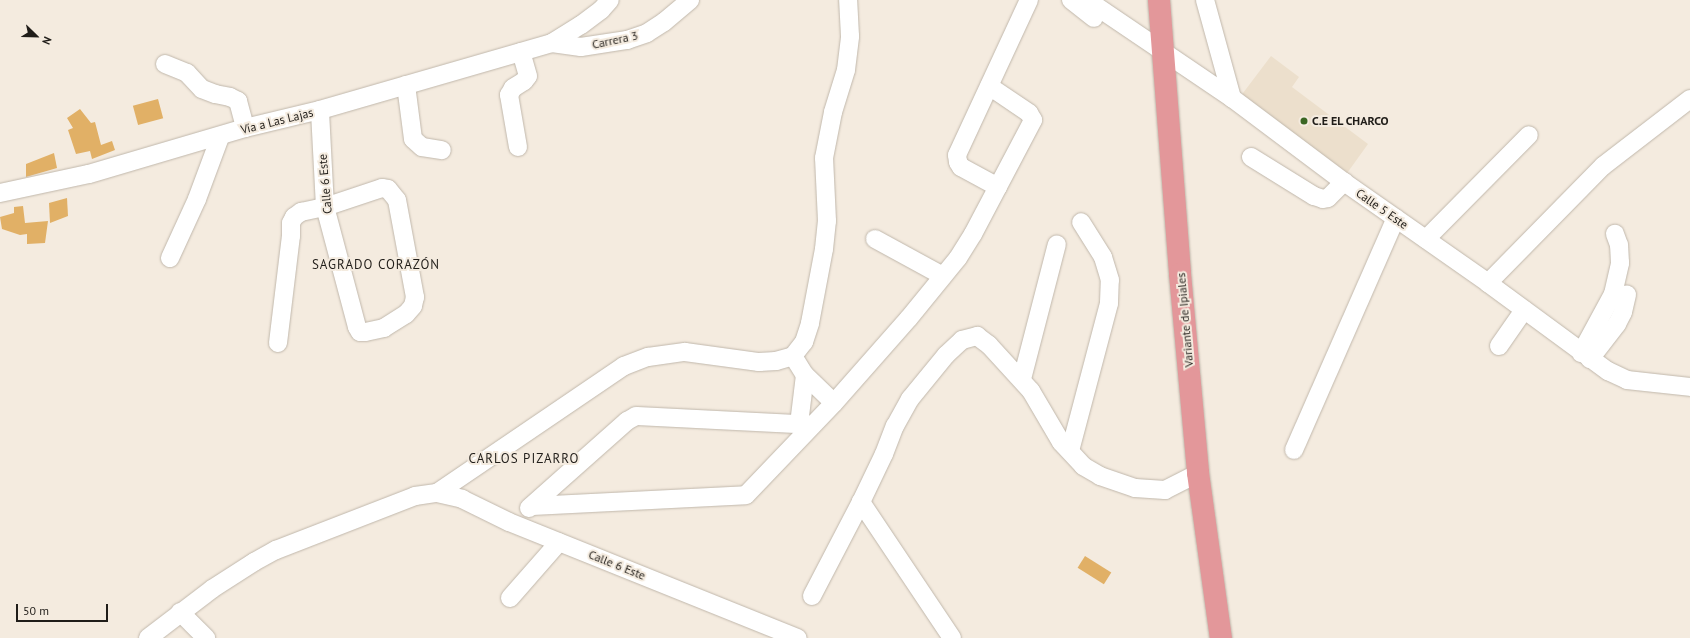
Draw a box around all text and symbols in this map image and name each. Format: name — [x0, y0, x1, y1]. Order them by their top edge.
north arrow — [16, 16, 56, 56]
street label: Carrera 3 — [591, 28, 639, 52]
text: N — [39, 35, 55, 47]
street label: Vía a Las Lajas — [239, 105, 315, 137]
place label: C.E EL CHARCO — [1312, 114, 1389, 128]
marker: C.E EL CHARCO — [1299, 116, 1309, 126]
street label: Calle 6 Este — [315, 153, 335, 215]
street label: Calle 5 Este — [1353, 186, 1411, 232]
district label: SAGRADO CORAZÓN — [312, 257, 440, 273]
street label: Variante de Ipiales — [1174, 272, 1196, 368]
district label: CARLOS PIZARRO — [469, 451, 579, 467]
street label: Calle 6 Este — [586, 547, 648, 583]
scale bar — [18, 596, 110, 622]
text: 50 m — [23, 603, 49, 618]

